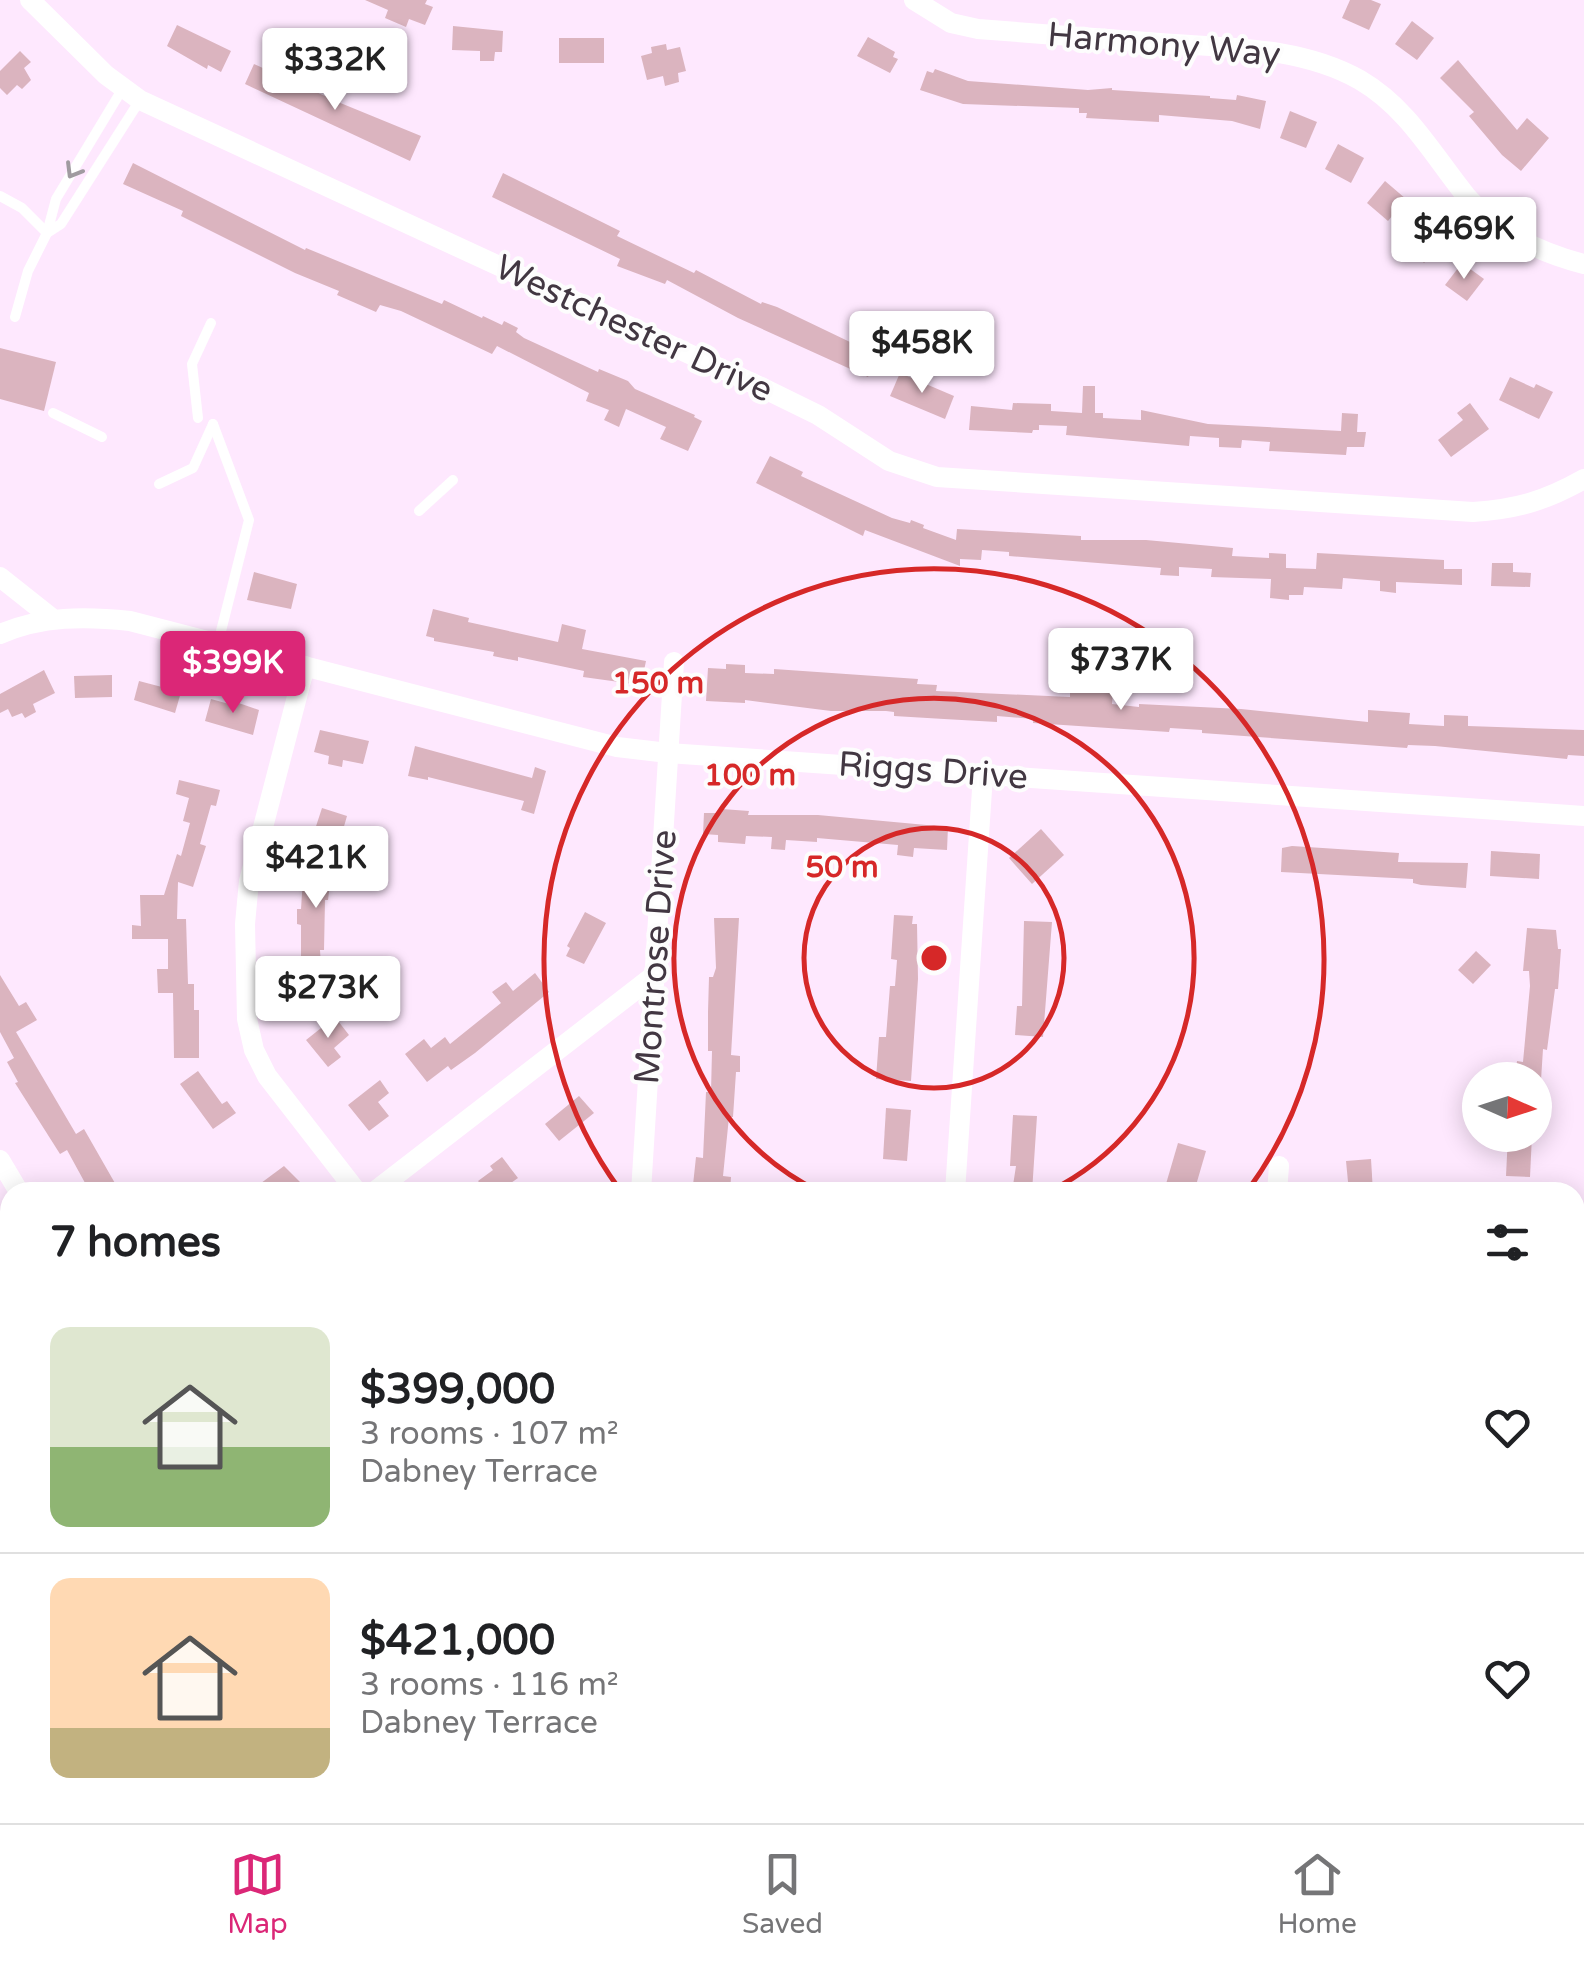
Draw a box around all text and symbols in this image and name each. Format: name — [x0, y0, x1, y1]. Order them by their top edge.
street label: Harmony Way — [1046, 14, 1282, 76]
pin: $332K — [265, 28, 405, 113]
text: $332K — [284, 41, 386, 79]
one-way arrow — [66, 160, 85, 178]
pin: $469K — [1394, 197, 1534, 282]
text: $469K — [1413, 210, 1515, 248]
street label: Westchester Drive — [488, 246, 780, 412]
pin: $458K — [852, 311, 992, 396]
text: $458K — [871, 324, 973, 362]
pin: $737K — [1051, 628, 1191, 713]
pin: $399K — [163, 631, 303, 716]
text: $737K — [1070, 641, 1172, 679]
text: $399K — [182, 644, 284, 682]
text: 150 m — [612, 665, 704, 702]
street label: Riggs Drive — [837, 743, 1029, 799]
text: 100 m — [704, 757, 796, 794]
pin: $421K — [246, 826, 386, 911]
street label: Montrose Drive — [626, 828, 686, 1086]
text: $421K — [265, 839, 367, 877]
text: 50 m — [805, 849, 879, 886]
centre of rings — [916, 940, 952, 976]
pin: $273K — [258, 956, 398, 1041]
text: $273K — [277, 969, 379, 1007]
north arrow — [1462, 1062, 1552, 1152]
map controls — [1462, 1062, 1552, 1152]
icon: filters — [1480, 1215, 1535, 1270]
text: 7 homes — [50, 1217, 221, 1268]
text: $399,000 — [360, 1364, 555, 1415]
icon: home — [130, 1367, 250, 1487]
icon: heart — [1480, 1400, 1535, 1455]
text: 3 rooms · 107 m² — [360, 1415, 619, 1453]
text: Dabney Terrace — [360, 1453, 598, 1491]
text: $421,000 — [360, 1615, 555, 1666]
icon: home — [130, 1618, 250, 1738]
icon: heart — [1480, 1651, 1535, 1706]
text: 3 rooms · 116 m² — [360, 1666, 619, 1704]
text: Dabney Terrace — [360, 1704, 598, 1742]
tab: Map — [227, 1847, 288, 1941]
tab: Saved — [742, 1847, 823, 1941]
tab: Home — [1277, 1847, 1357, 1941]

